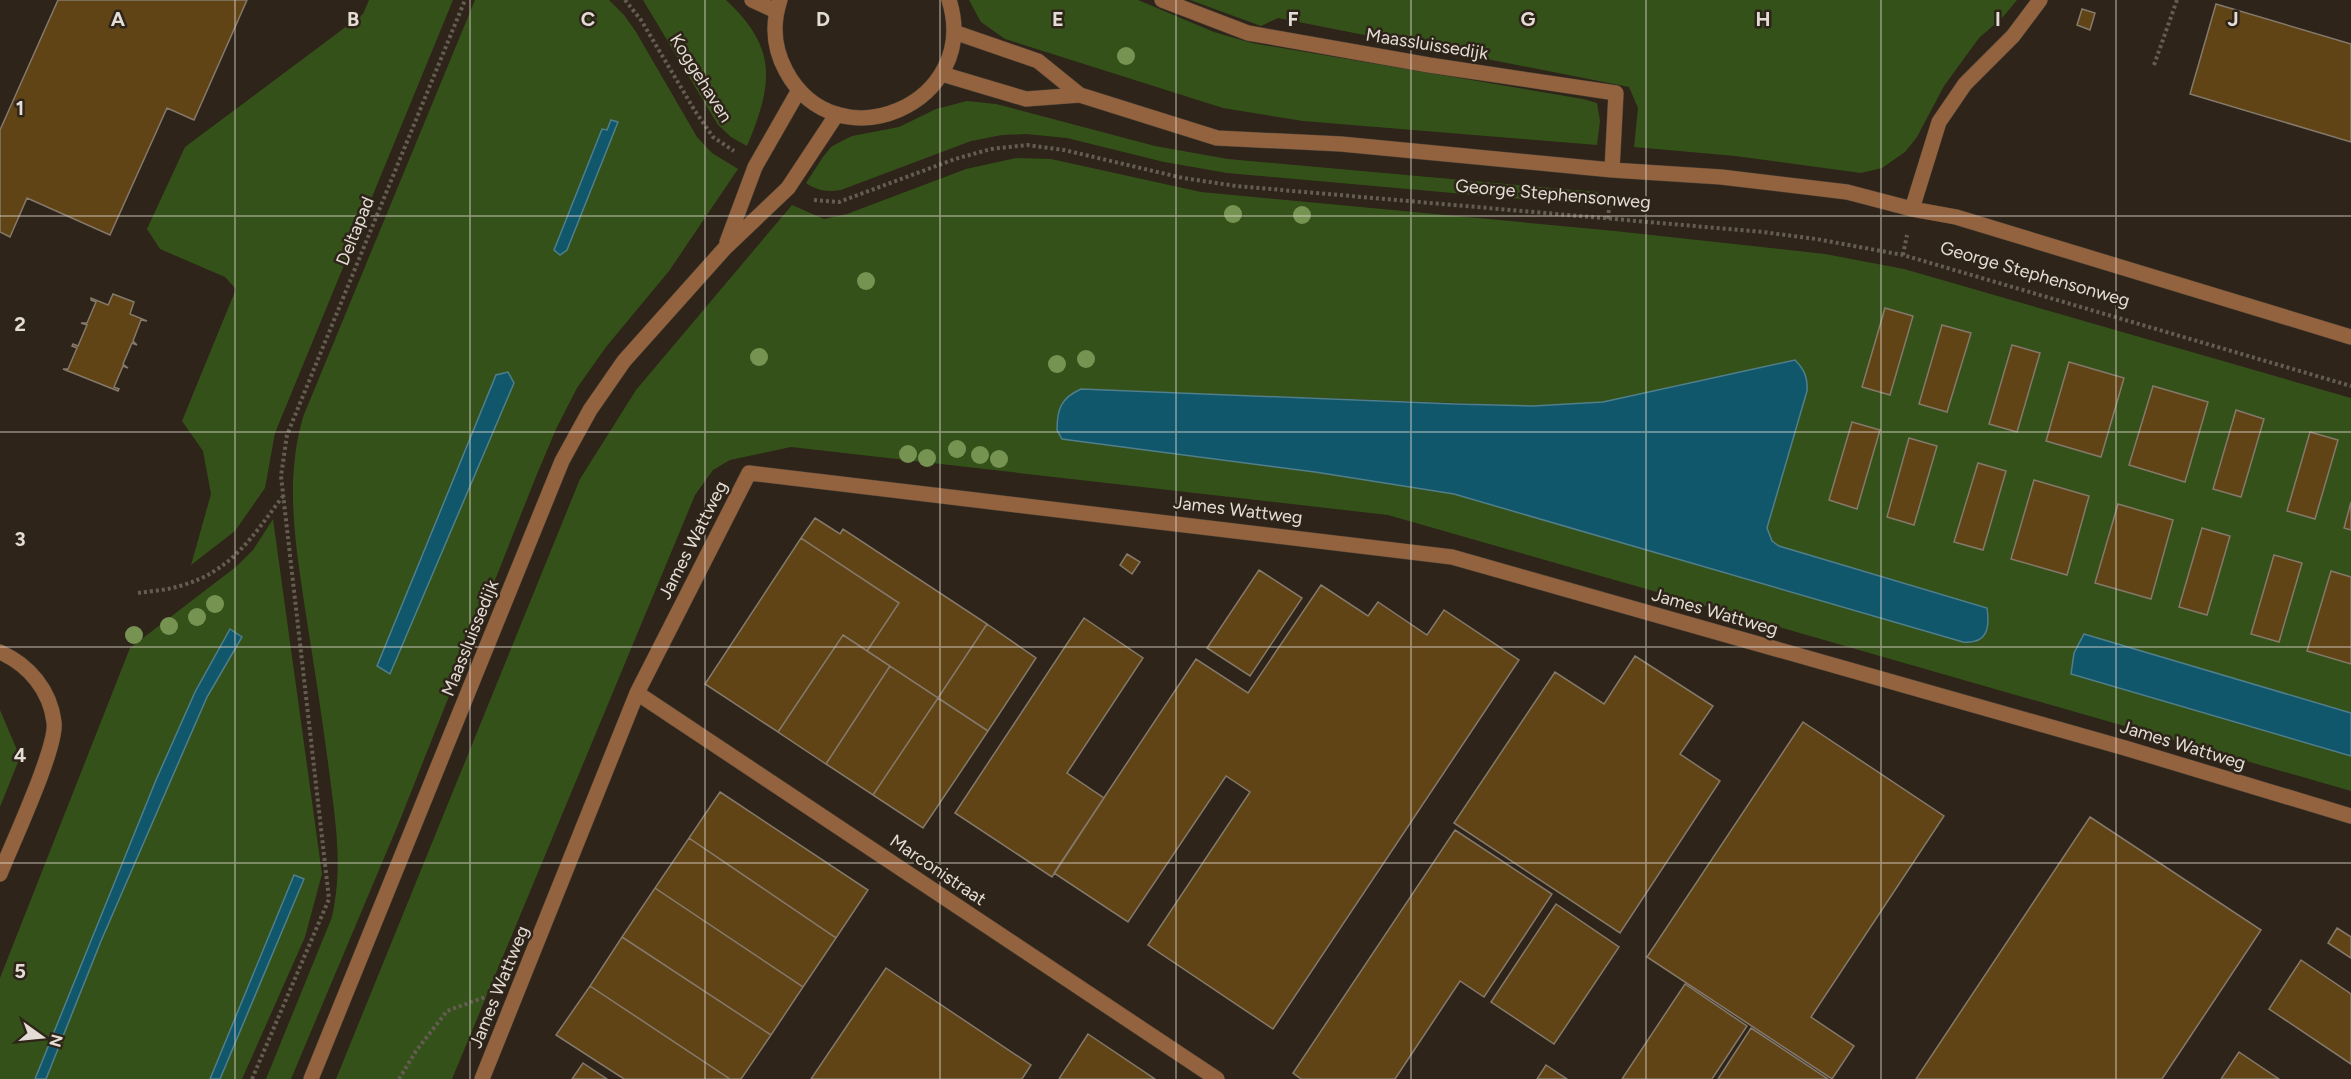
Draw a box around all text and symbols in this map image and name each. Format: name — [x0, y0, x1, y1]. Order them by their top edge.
text: A — [111, 7, 126, 31]
text: B — [347, 7, 359, 31]
text: C — [581, 7, 595, 31]
text: D — [816, 7, 830, 31]
text: E — [1052, 7, 1064, 31]
text: F — [1287, 7, 1299, 31]
text: G — [1521, 7, 1536, 31]
text: H — [1756, 7, 1771, 31]
text: I — [1995, 7, 2001, 31]
text: J — [2227, 7, 2239, 31]
street label: Maassluissedijk — [1364, 23, 1490, 65]
street label: Koggehaven — [665, 30, 737, 126]
text: 1 — [16, 96, 24, 120]
street label: George Stephensonweg — [1454, 174, 1652, 214]
street label: Deltapad — [331, 193, 379, 269]
street label: George Stephensonweg — [1938, 236, 2132, 312]
text: 2 — [14, 312, 26, 336]
street label: James Wattweg — [654, 477, 732, 603]
street label: James Wattweg — [1172, 491, 1304, 529]
text: 3 — [14, 527, 26, 551]
street label: Maassluissedijk — [437, 576, 503, 699]
street label: James Wattweg — [1649, 584, 1781, 640]
street label: James Wattweg — [2118, 715, 2248, 775]
text: 4 — [14, 743, 27, 767]
street label: Marconistraat — [886, 830, 990, 910]
street label: James Wattweg — [464, 923, 534, 1051]
text: 5 — [14, 959, 26, 983]
north arrow — [12, 1007, 72, 1067]
text: N — [45, 1032, 67, 1049]

